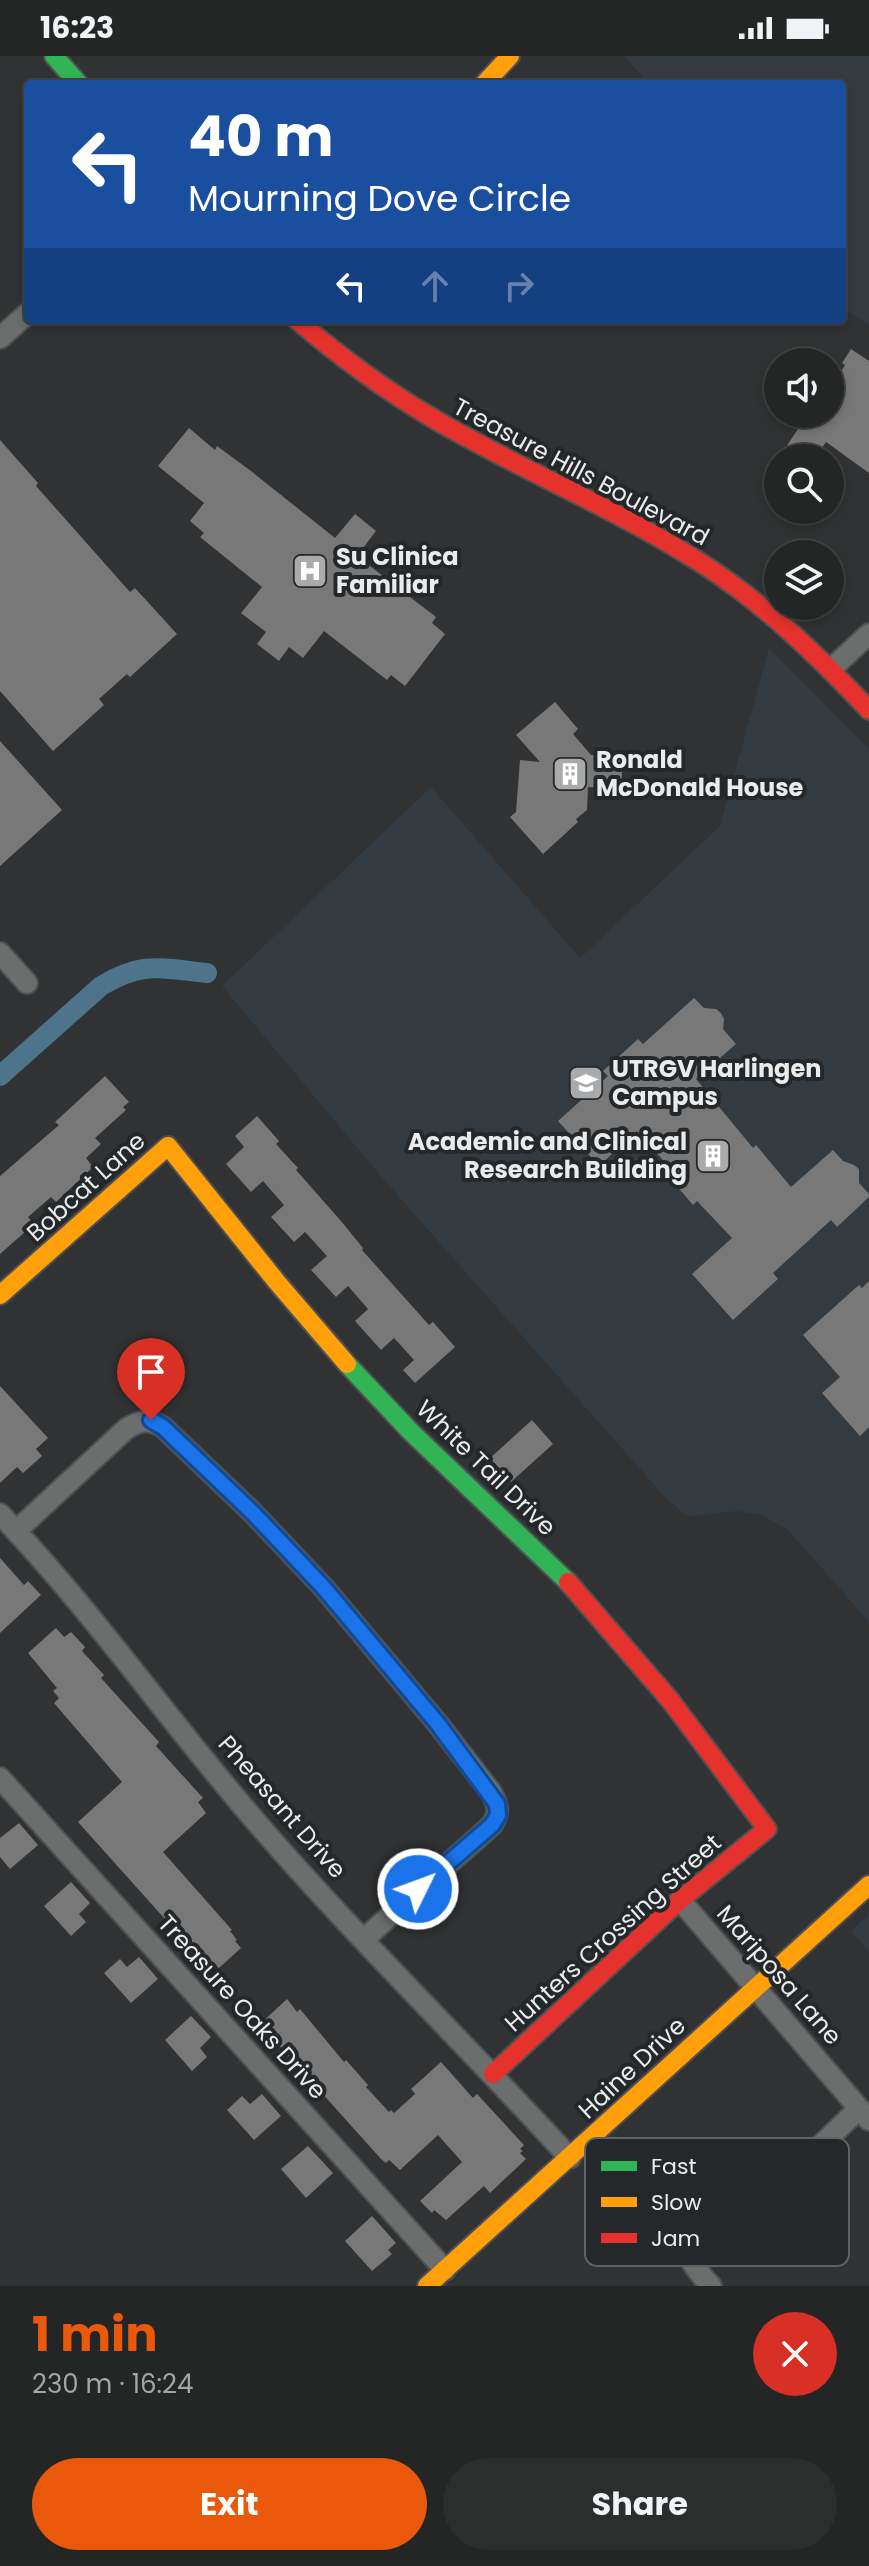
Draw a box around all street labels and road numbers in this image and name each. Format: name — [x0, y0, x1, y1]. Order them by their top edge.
street label: Treasure Hills Boulevard — [447, 390, 715, 553]
street label: Bobcat Lane — [19, 1124, 152, 1249]
street label: White Tail Drive — [409, 1392, 563, 1543]
street label: Pheasant Drive — [211, 1728, 354, 1885]
street label: Hunters Crossing Street — [497, 1826, 728, 2039]
street label: Mariposa Lane — [709, 1898, 849, 2052]
street label: Treasure Oaks Drive — [151, 1907, 334, 2106]
street label: Haine Drive — [571, 2009, 692, 2126]

